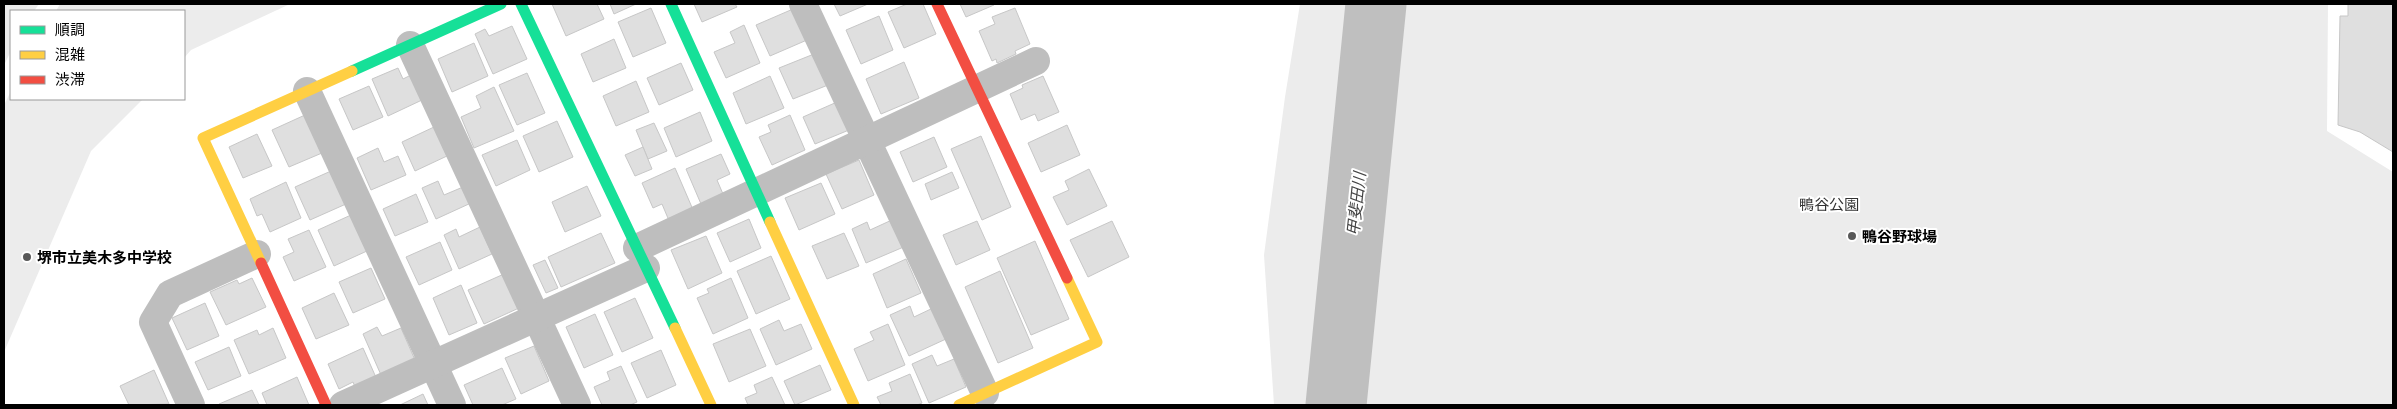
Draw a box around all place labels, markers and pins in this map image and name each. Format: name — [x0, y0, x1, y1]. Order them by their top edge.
place label: 鴨谷野球場 — [1862, 225, 1937, 248]
marker: 鴨谷野球場 — [1846, 230, 1858, 242]
place label: 堺市立美木多中学校 — [37, 246, 172, 269]
marker: 堺市立美木多中学校 — [21, 251, 33, 263]

